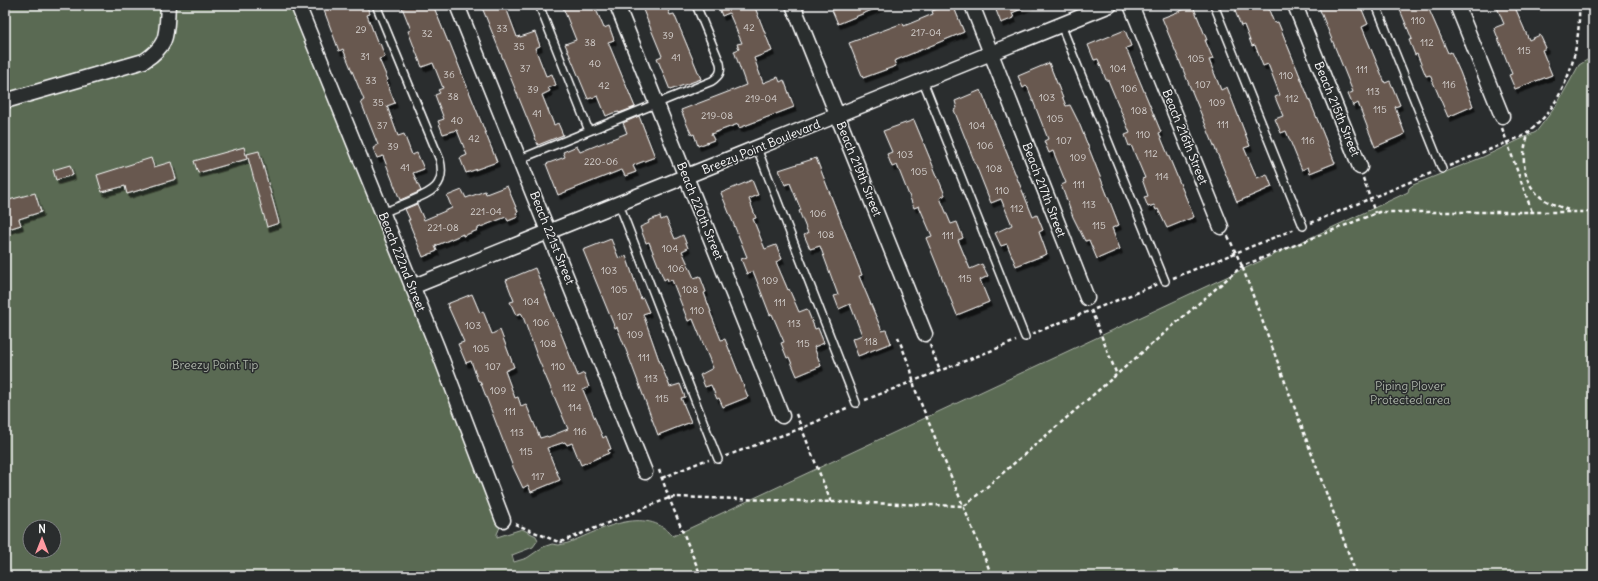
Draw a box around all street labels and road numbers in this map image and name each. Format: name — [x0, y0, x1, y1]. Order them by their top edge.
street label: Beach 215th Street — [1312, 59, 1363, 158]
street label: Beach 216th Street — [1160, 87, 1211, 187]
street label: Breezy Point Boulevard — [700, 116, 822, 177]
street label: Beach 219th Street — [834, 119, 885, 218]
street label: Beach 217th Street — [1020, 140, 1069, 239]
street label: Beach 220th Street — [674, 160, 727, 262]
street label: Beach 221st Street — [527, 189, 578, 287]
street label: Beach 222nd Street — [376, 210, 429, 314]

